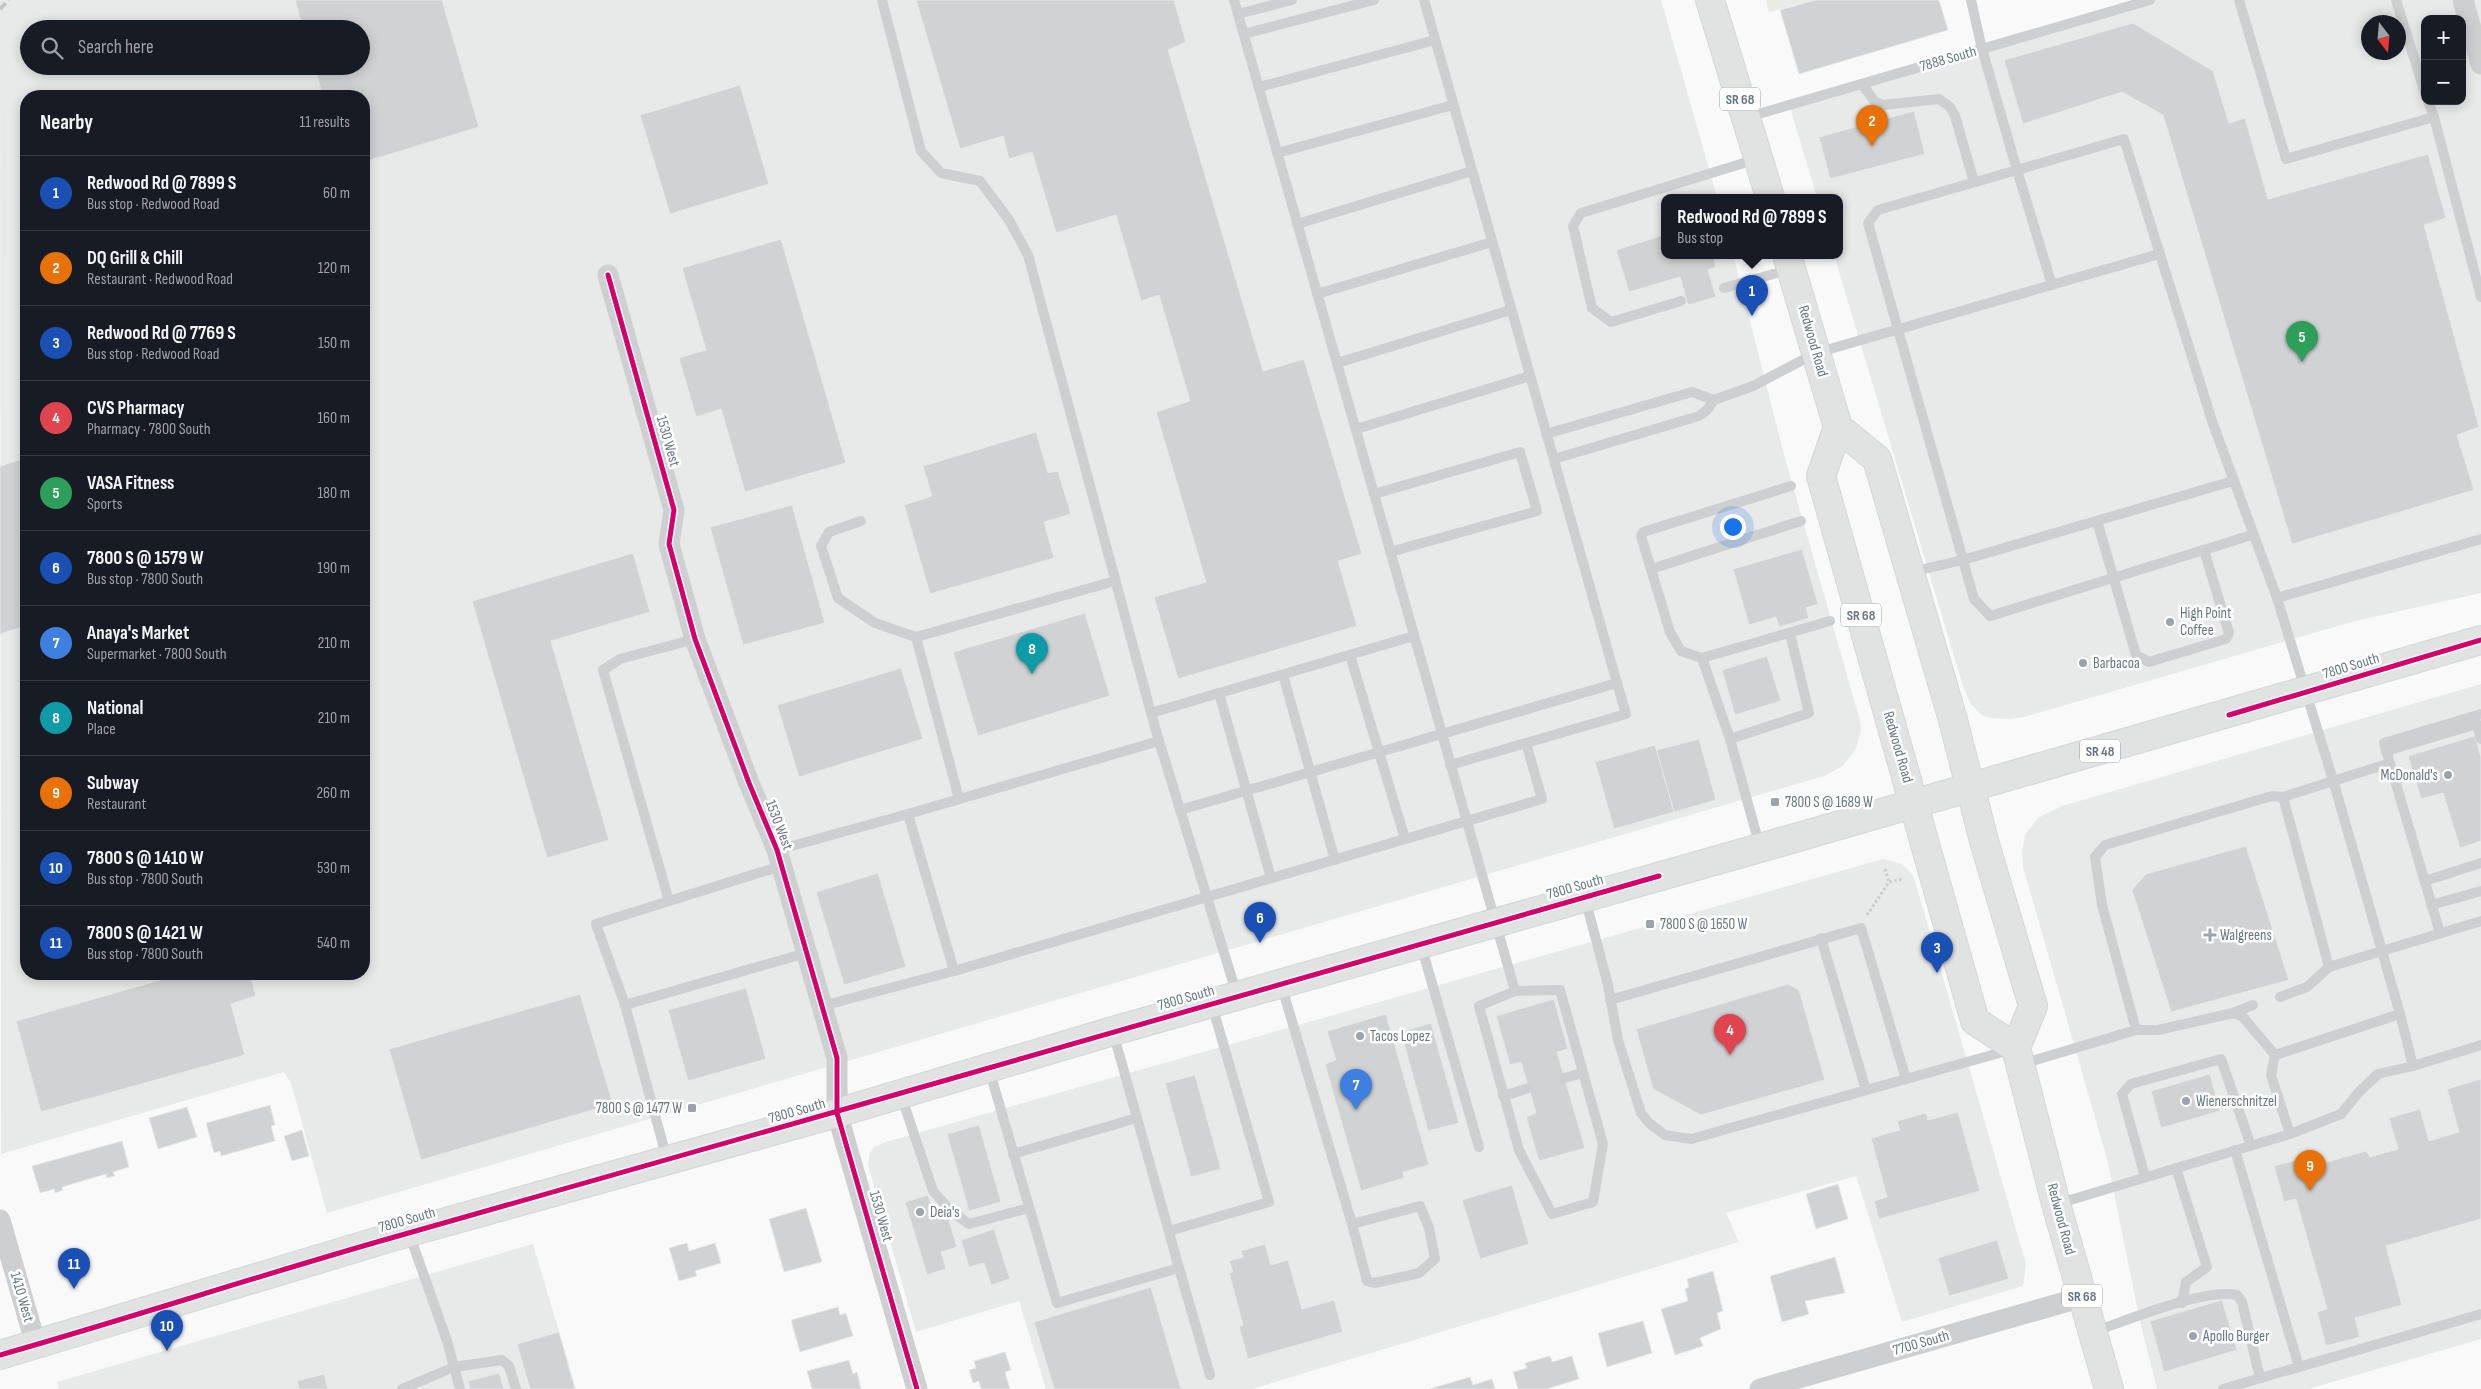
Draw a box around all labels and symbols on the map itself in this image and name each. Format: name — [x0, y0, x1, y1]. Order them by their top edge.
north arrow — [2361, 15, 2406, 60]
street label: 7888 South — [1918, 42, 1978, 76]
road number: SR 68 — [1720, 88, 1760, 110]
pin: 2 — [1856, 105, 1888, 146]
pin: 1 — [1736, 275, 1768, 316]
street label: Redwood Road — [1794, 303, 1832, 379]
pin: 5 — [2286, 321, 2318, 362]
street label: 1530 West — [652, 413, 684, 469]
your location — [1720, 514, 1746, 540]
road number: SR 68 — [1841, 604, 1881, 626]
place label: High Point Coffee — [2180, 604, 2232, 640]
marker: High Point Coffee — [2164, 616, 2176, 628]
pin: 8 — [1016, 633, 1048, 674]
street label: 7800 South — [2320, 648, 2382, 684]
place label: Barbacoa — [2093, 654, 2140, 673]
marker: Barbacoa — [2077, 657, 2089, 669]
street label: Redwood Road — [1879, 709, 1917, 785]
road number: SR 48 — [2080, 739, 2120, 762]
place label: McDonald's — [2381, 766, 2438, 785]
marker: McDonald's — [2442, 769, 2454, 781]
place label: 7800 S @ 1689 W — [1785, 793, 1873, 812]
marker: 7800 S @ 1689 W — [1769, 796, 1781, 808]
street label: 1530 West — [761, 797, 797, 853]
street label: 7800 South — [1544, 870, 1606, 904]
pin: 6 — [1244, 902, 1276, 943]
place label: 7800 S @ 1650 W — [1660, 915, 1748, 934]
marker: 7800 S @ 1650 W — [1644, 918, 1656, 930]
place label: Walgreens — [2220, 926, 2272, 945]
marker: Walgreens — [2204, 929, 2216, 941]
pin: 3 — [1921, 932, 1953, 973]
street label: 7800 South — [1155, 981, 1217, 1015]
pin: 4 — [1714, 1014, 1746, 1055]
place label: Tacos Lopez — [1370, 1027, 1431, 1046]
marker: Tacos Lopez — [1354, 1030, 1366, 1042]
pin: 7 — [1340, 1069, 1372, 1110]
place label: Wienerschnitzel — [2196, 1092, 2277, 1111]
street label: 7800 South — [766, 1094, 828, 1128]
marker: Wienerschnitzel — [2180, 1095, 2192, 1107]
place label: 7800 S @ 1477 W — [596, 1099, 682, 1118]
marker: 7800 S @ 1477 W — [686, 1102, 698, 1114]
pin: 9 — [2294, 1150, 2326, 1191]
street label: Redwood Road — [2042, 1181, 2080, 1257]
street label: 1530 West — [865, 1188, 897, 1244]
street label: 7800 South — [376, 1203, 438, 1237]
place label: Deia's — [930, 1203, 960, 1222]
marker: Deia's — [914, 1206, 926, 1218]
pin: 11 — [58, 1248, 90, 1289]
street label: 1410 West — [6, 1270, 38, 1325]
road number: SR 68 — [2062, 1284, 2102, 1308]
pin: 10 — [151, 1310, 183, 1351]
street label: 7700 South — [1891, 1326, 1951, 1360]
place label: Apollo Burger — [2202, 1327, 2270, 1346]
marker: Apollo Burger — [2187, 1330, 2199, 1342]

